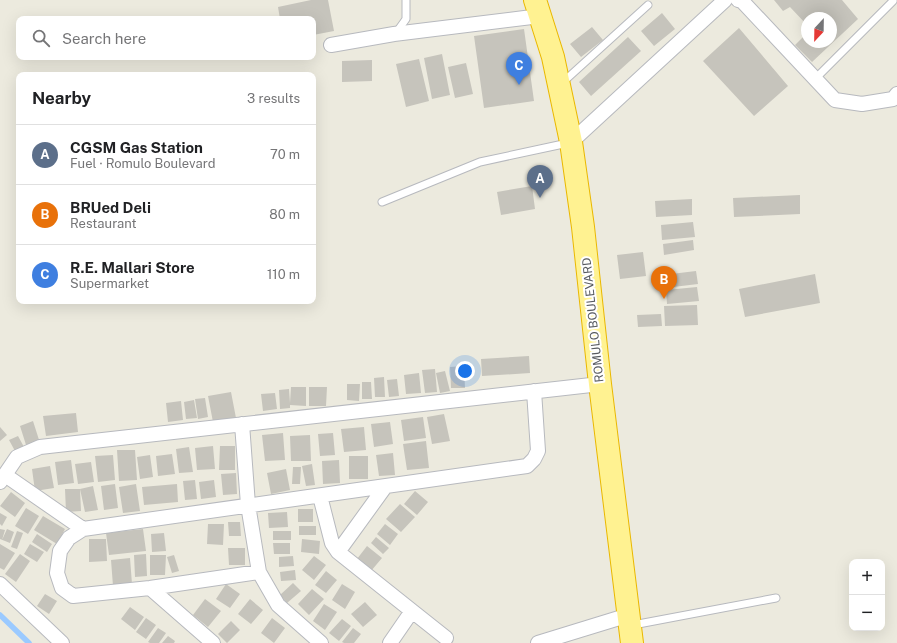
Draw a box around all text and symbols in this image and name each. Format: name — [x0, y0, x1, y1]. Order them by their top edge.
north arrow — [801, 12, 837, 48]
search box — [16, 16, 316, 60]
icon: search — [30, 27, 52, 49]
text: Search here — [62, 30, 146, 47]
pin: C — [506, 52, 532, 85]
text: Nearby — [32, 88, 91, 108]
text: 3 results — [247, 91, 300, 106]
text: CGSM Gas Station — [70, 139, 203, 156]
text: A — [40, 147, 50, 162]
text: 70 m — [270, 147, 300, 162]
text: Fuel · Romulo Boulevard — [70, 156, 215, 171]
pin: A — [527, 165, 553, 198]
text: BRUed Deli — [70, 199, 151, 216]
text: B — [41, 207, 49, 222]
text: 80 m — [269, 207, 300, 222]
text: Restaurant — [70, 216, 136, 231]
street label: ROMULO BOULEVARD — [579, 257, 607, 383]
text: R.E. Mallari Store — [70, 259, 195, 276]
pin: B — [651, 266, 677, 299]
text: C — [40, 267, 50, 282]
text: 110 m — [267, 267, 300, 282]
text: Supermarket — [70, 276, 149, 291]
your location — [455, 361, 475, 381]
map controls — [849, 559, 885, 631]
button: + — [849, 559, 885, 595]
button: − — [849, 595, 885, 631]

